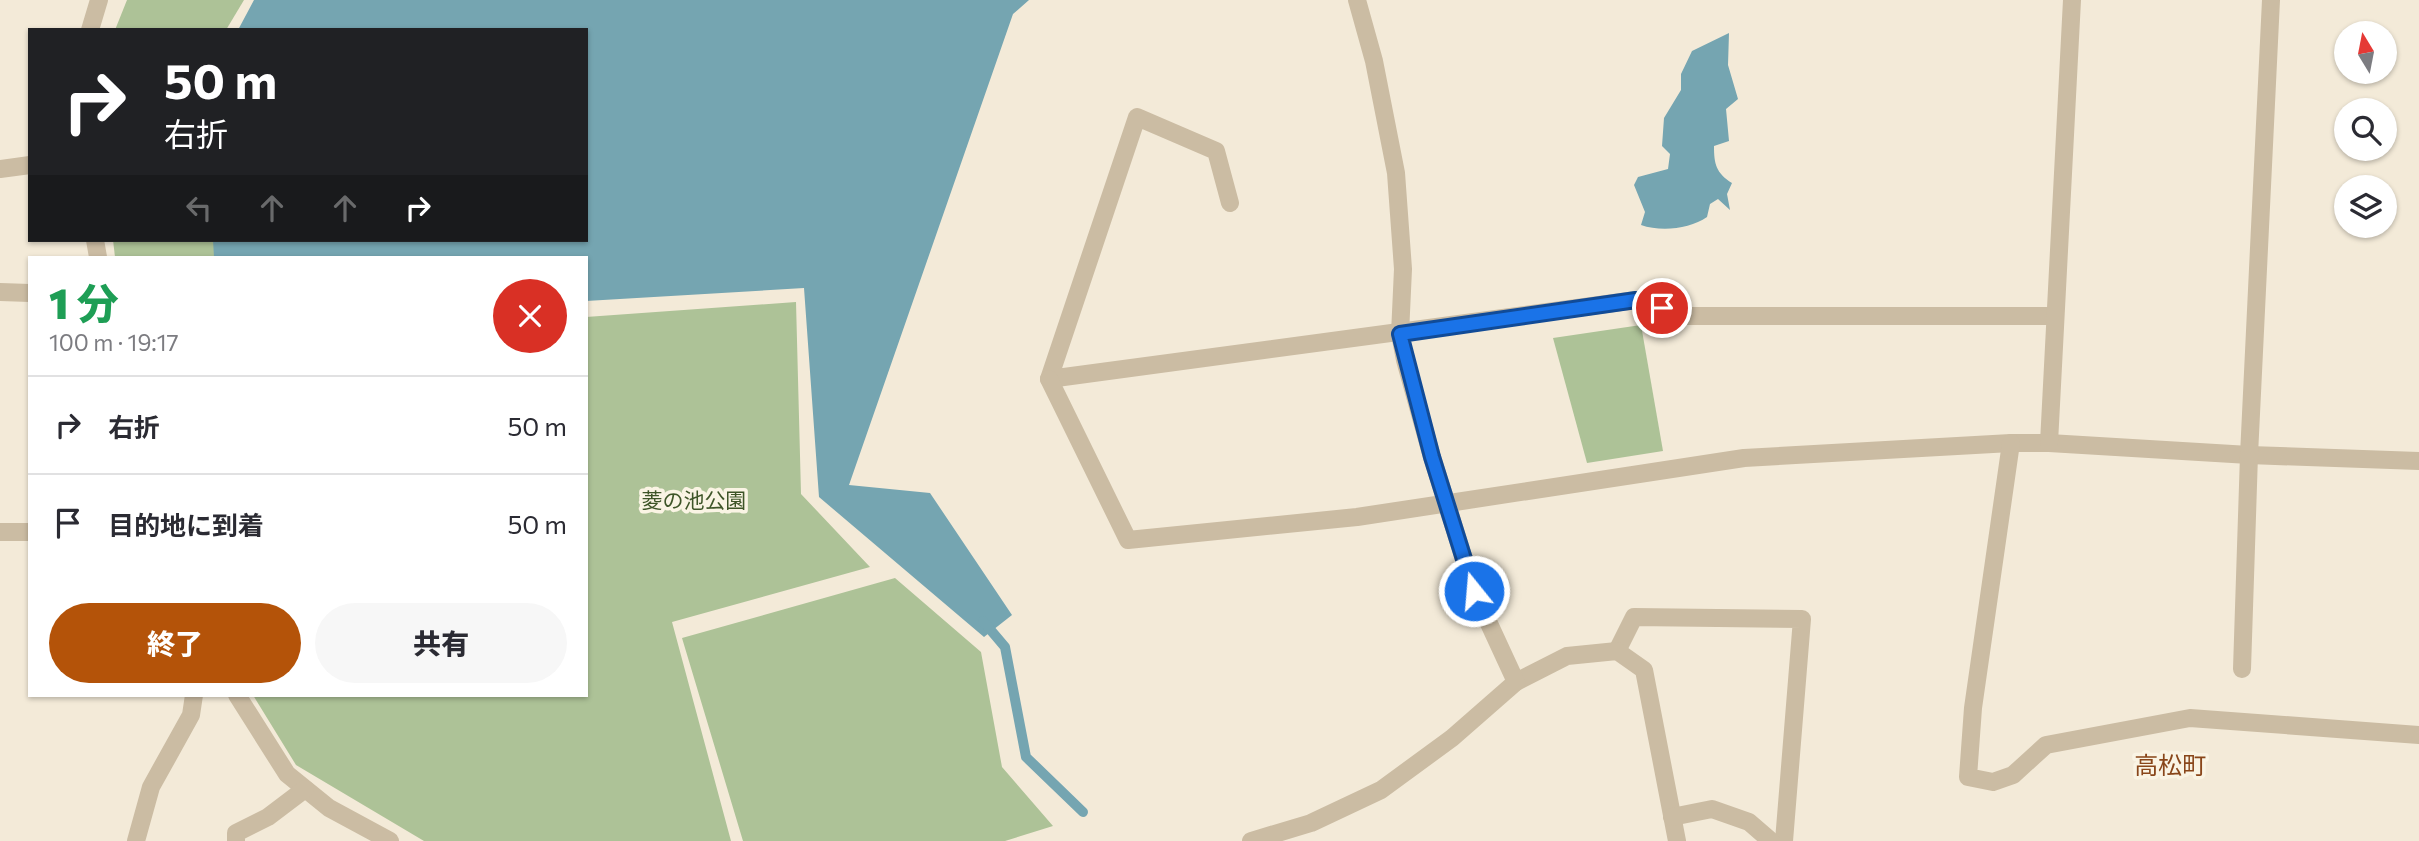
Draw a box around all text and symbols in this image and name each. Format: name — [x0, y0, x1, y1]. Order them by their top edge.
north arrow — [2334, 21, 2398, 84]
map controls — [2334, 21, 2397, 238]
text: 50 m — [164, 49, 277, 109]
icon: right — [49, 56, 140, 147]
button: search — [2334, 98, 2397, 161]
text: 右折 — [164, 113, 228, 153]
button: layers — [2334, 175, 2397, 238]
icon: left — [180, 189, 218, 227]
icon: ahead — [253, 189, 291, 227]
icon: ahead — [326, 189, 364, 227]
icon: right — [399, 189, 437, 227]
text: 1 分 — [49, 276, 119, 328]
pin — [1632, 278, 1692, 338]
button: close — [493, 279, 567, 353]
icon: arrive — [1643, 289, 1681, 327]
text: 100 m · 19:17 — [49, 328, 179, 356]
icon: right — [49, 406, 87, 444]
text: 50 m — [507, 410, 567, 441]
text: 右折 — [108, 411, 160, 442]
park label: 菱の池公園 — [642, 487, 747, 512]
icon: arrive — [49, 504, 87, 542]
text: 50 m — [507, 508, 567, 539]
text: 目的地に到着 — [108, 509, 264, 540]
position arrow — [1437, 554, 1511, 628]
button: 終了 — [49, 603, 301, 683]
button: 共有 — [315, 603, 567, 683]
district label: 高松町 — [2134, 750, 2206, 779]

